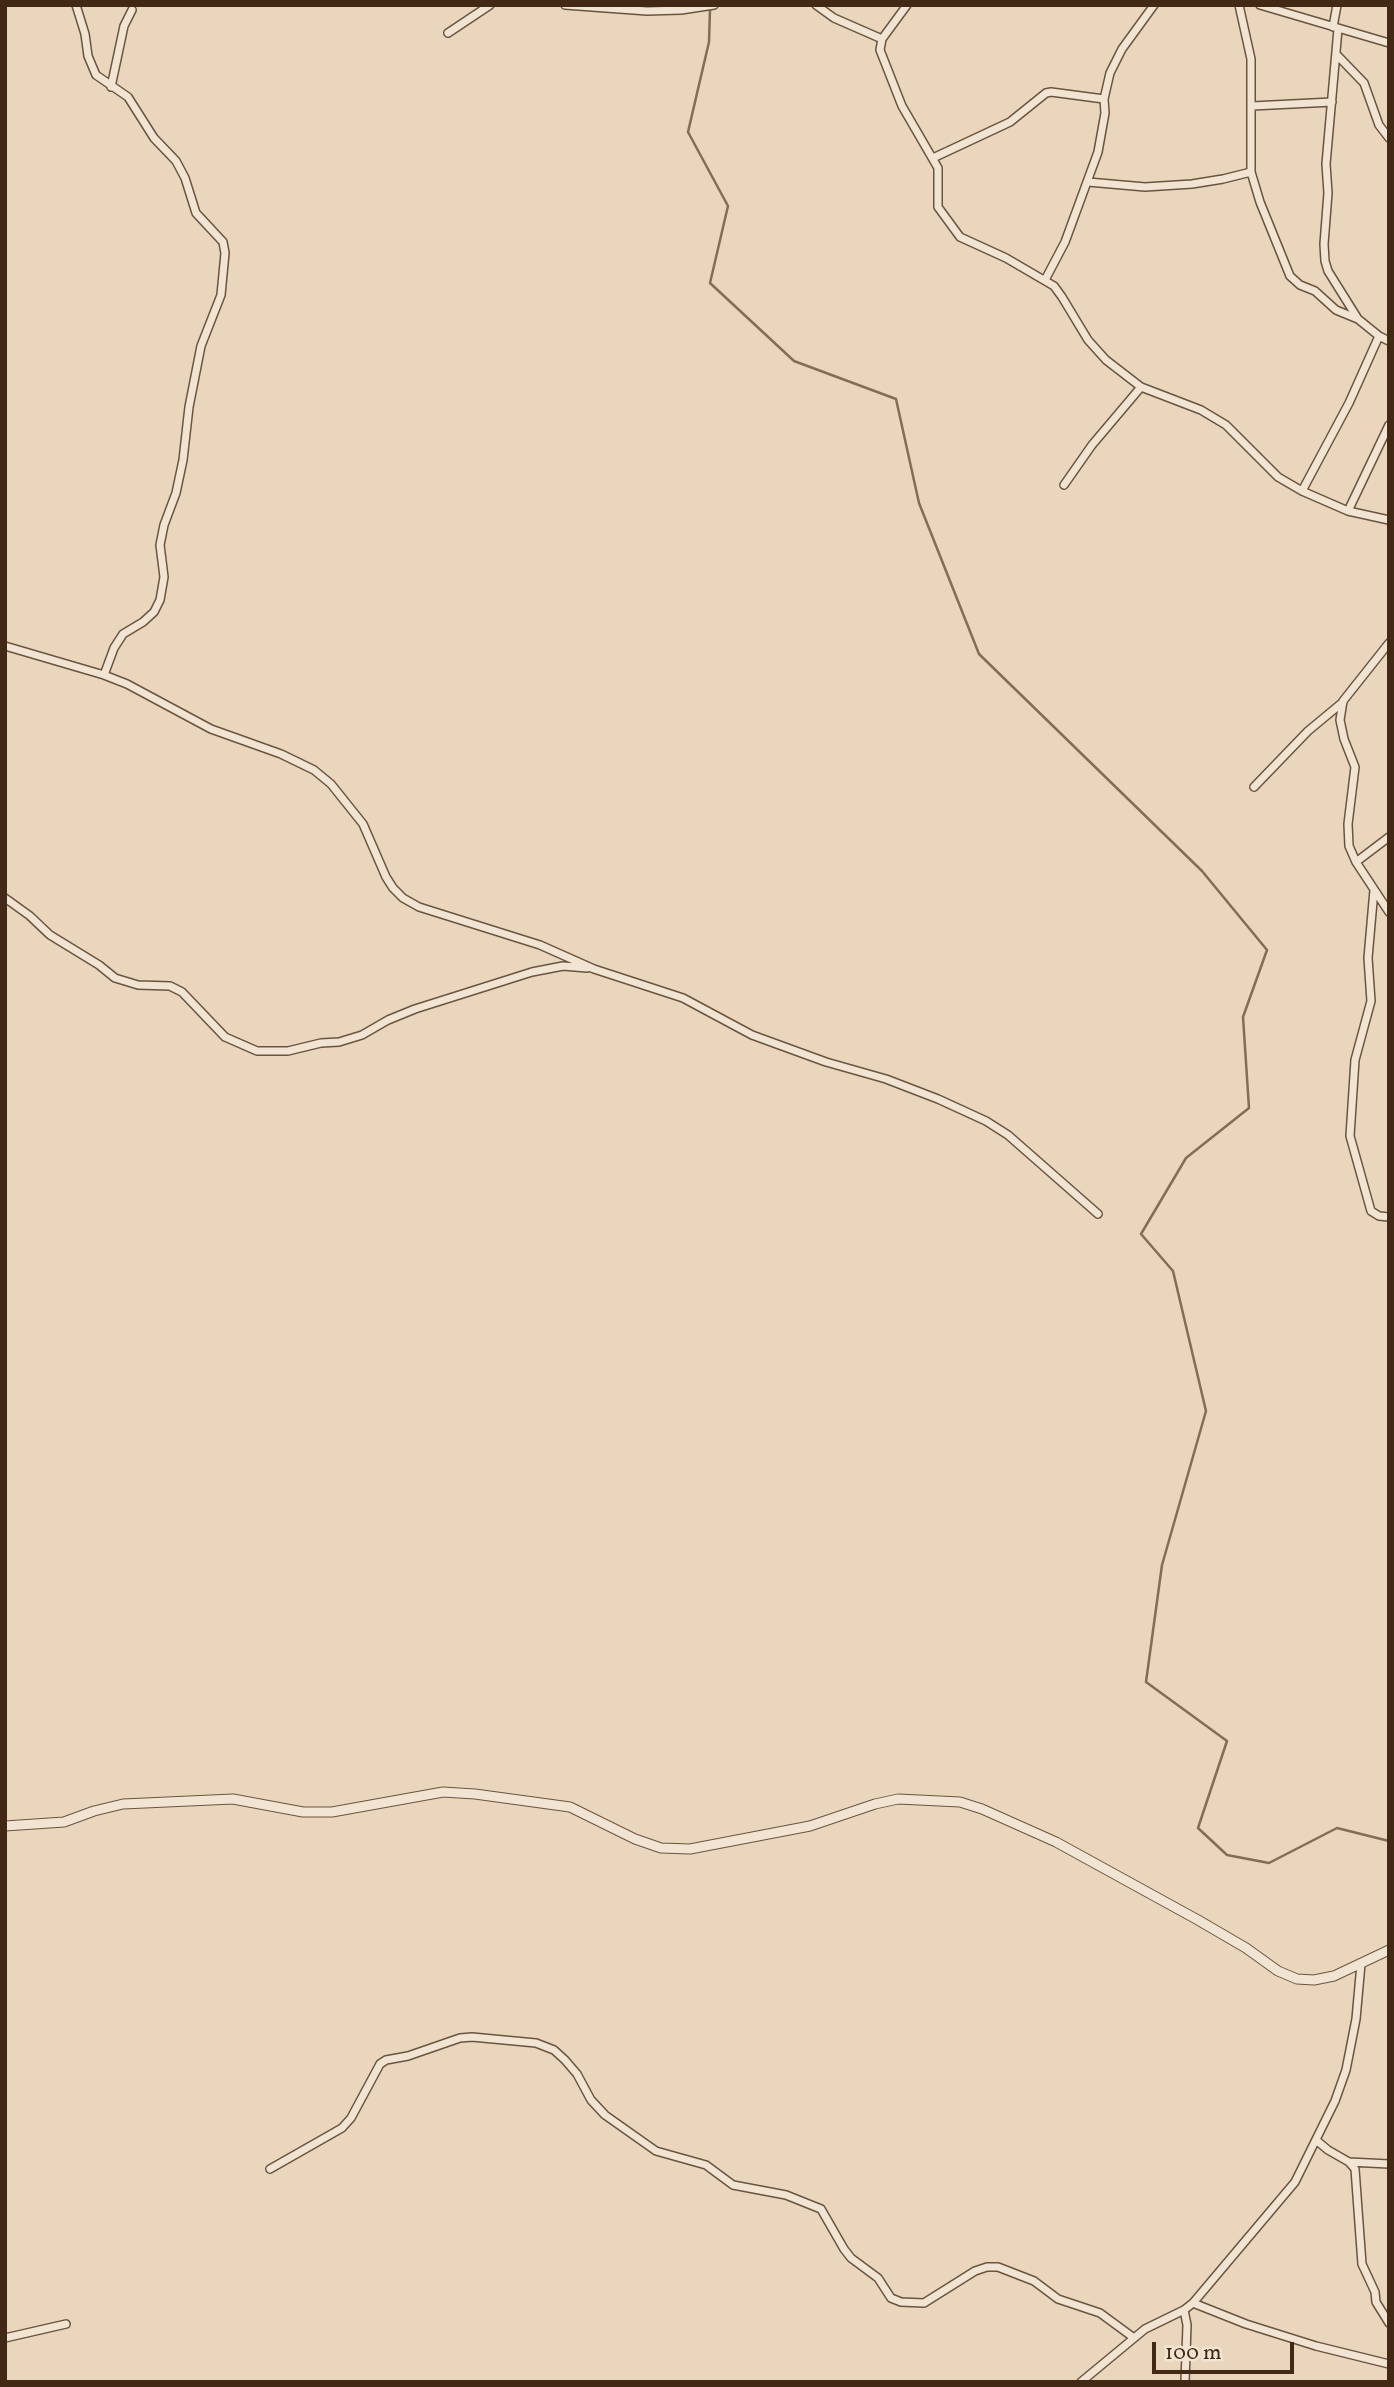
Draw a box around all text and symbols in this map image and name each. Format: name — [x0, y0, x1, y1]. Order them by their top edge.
scale bar — [1156, 2328, 1298, 2372]
text: 100 m — [1165, 2339, 1222, 2368]

